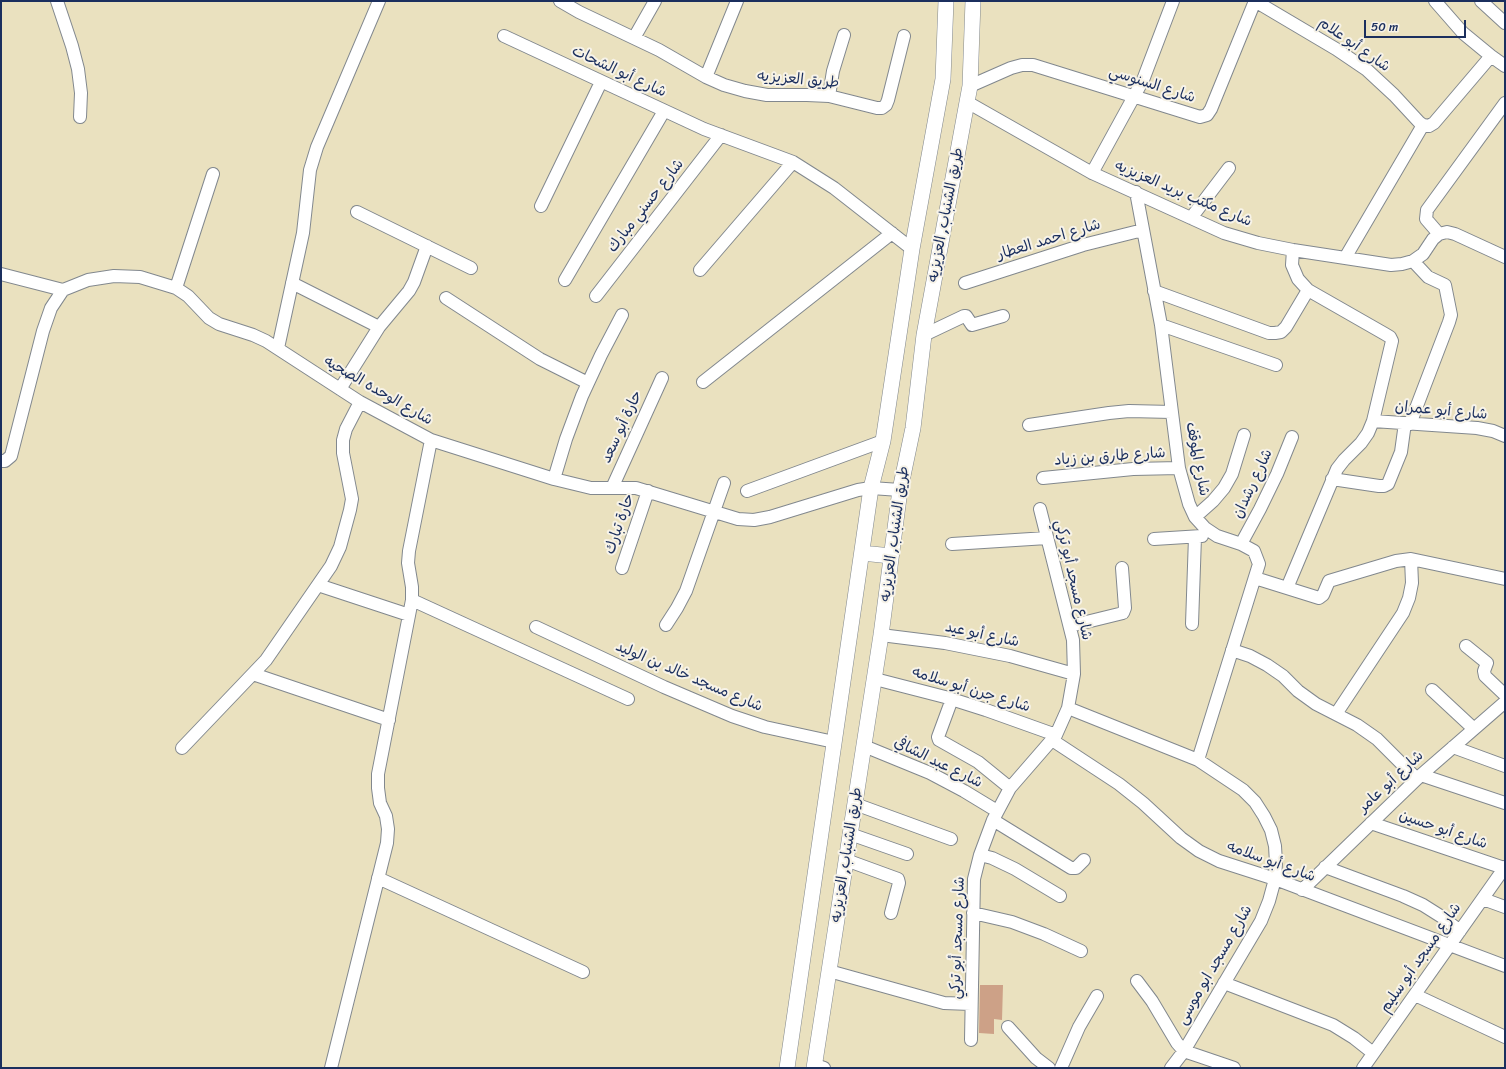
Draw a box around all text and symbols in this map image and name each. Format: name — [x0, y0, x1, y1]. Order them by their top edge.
scale bar — [1366, 12, 1468, 38]
street label: شارع أبو علام — [1315, 14, 1393, 76]
text: 50 m — [1371, 16, 1398, 38]
street label: شارع أبو الشحات — [569, 42, 669, 102]
street label: شارع السنوسي — [1107, 63, 1197, 107]
street label: طريق العزيزيه — [756, 67, 840, 93]
street label: طريق الشنباب, العزيزيه — [924, 146, 968, 284]
street label: شارع حسني مبارك — [604, 156, 688, 256]
street label: شارع مكتب بريد العزيزيه — [1112, 157, 1254, 231]
street label: شارع احمد العطار — [995, 216, 1103, 264]
street label: شارع الوحده الصحيه — [320, 352, 436, 430]
street label: حارة أبو سعد — [597, 388, 647, 466]
street label: شارع أبو عمران — [1394, 398, 1488, 424]
street label: شارع الموقف — [1181, 420, 1213, 498]
street label: شارع طارق بن زياد — [1054, 444, 1166, 470]
street label: شارع رشدان — [1229, 446, 1277, 522]
street label: طريق الشنباب, العزيزيه — [877, 465, 913, 603]
street label: حارة تبارك — [601, 491, 639, 557]
street label: شارع مسجد أبو تركي — [1050, 518, 1096, 642]
street label: شارع أبو عيد — [943, 618, 1021, 652]
street label: شارع مسجد خالد بن الوليد — [613, 638, 765, 716]
street label: شارع جرن أبو سلامه — [910, 663, 1032, 717]
street label: شارع عبد الشافي — [891, 734, 985, 792]
street label: شارع أبو عامر — [1354, 747, 1428, 817]
street label: طريق الشنباب, العزيزيه — [827, 786, 867, 924]
street label: شارع أبو حسين — [1396, 806, 1490, 854]
street label: شارع أبو سلامه — [1224, 838, 1318, 886]
street label: شارع مسجد أبو تركي — [947, 876, 969, 1000]
street label: شارع مسجد أبو سليم — [1376, 900, 1466, 1016]
street label: شارع مسجد ابو موسى — [1173, 902, 1257, 1028]

